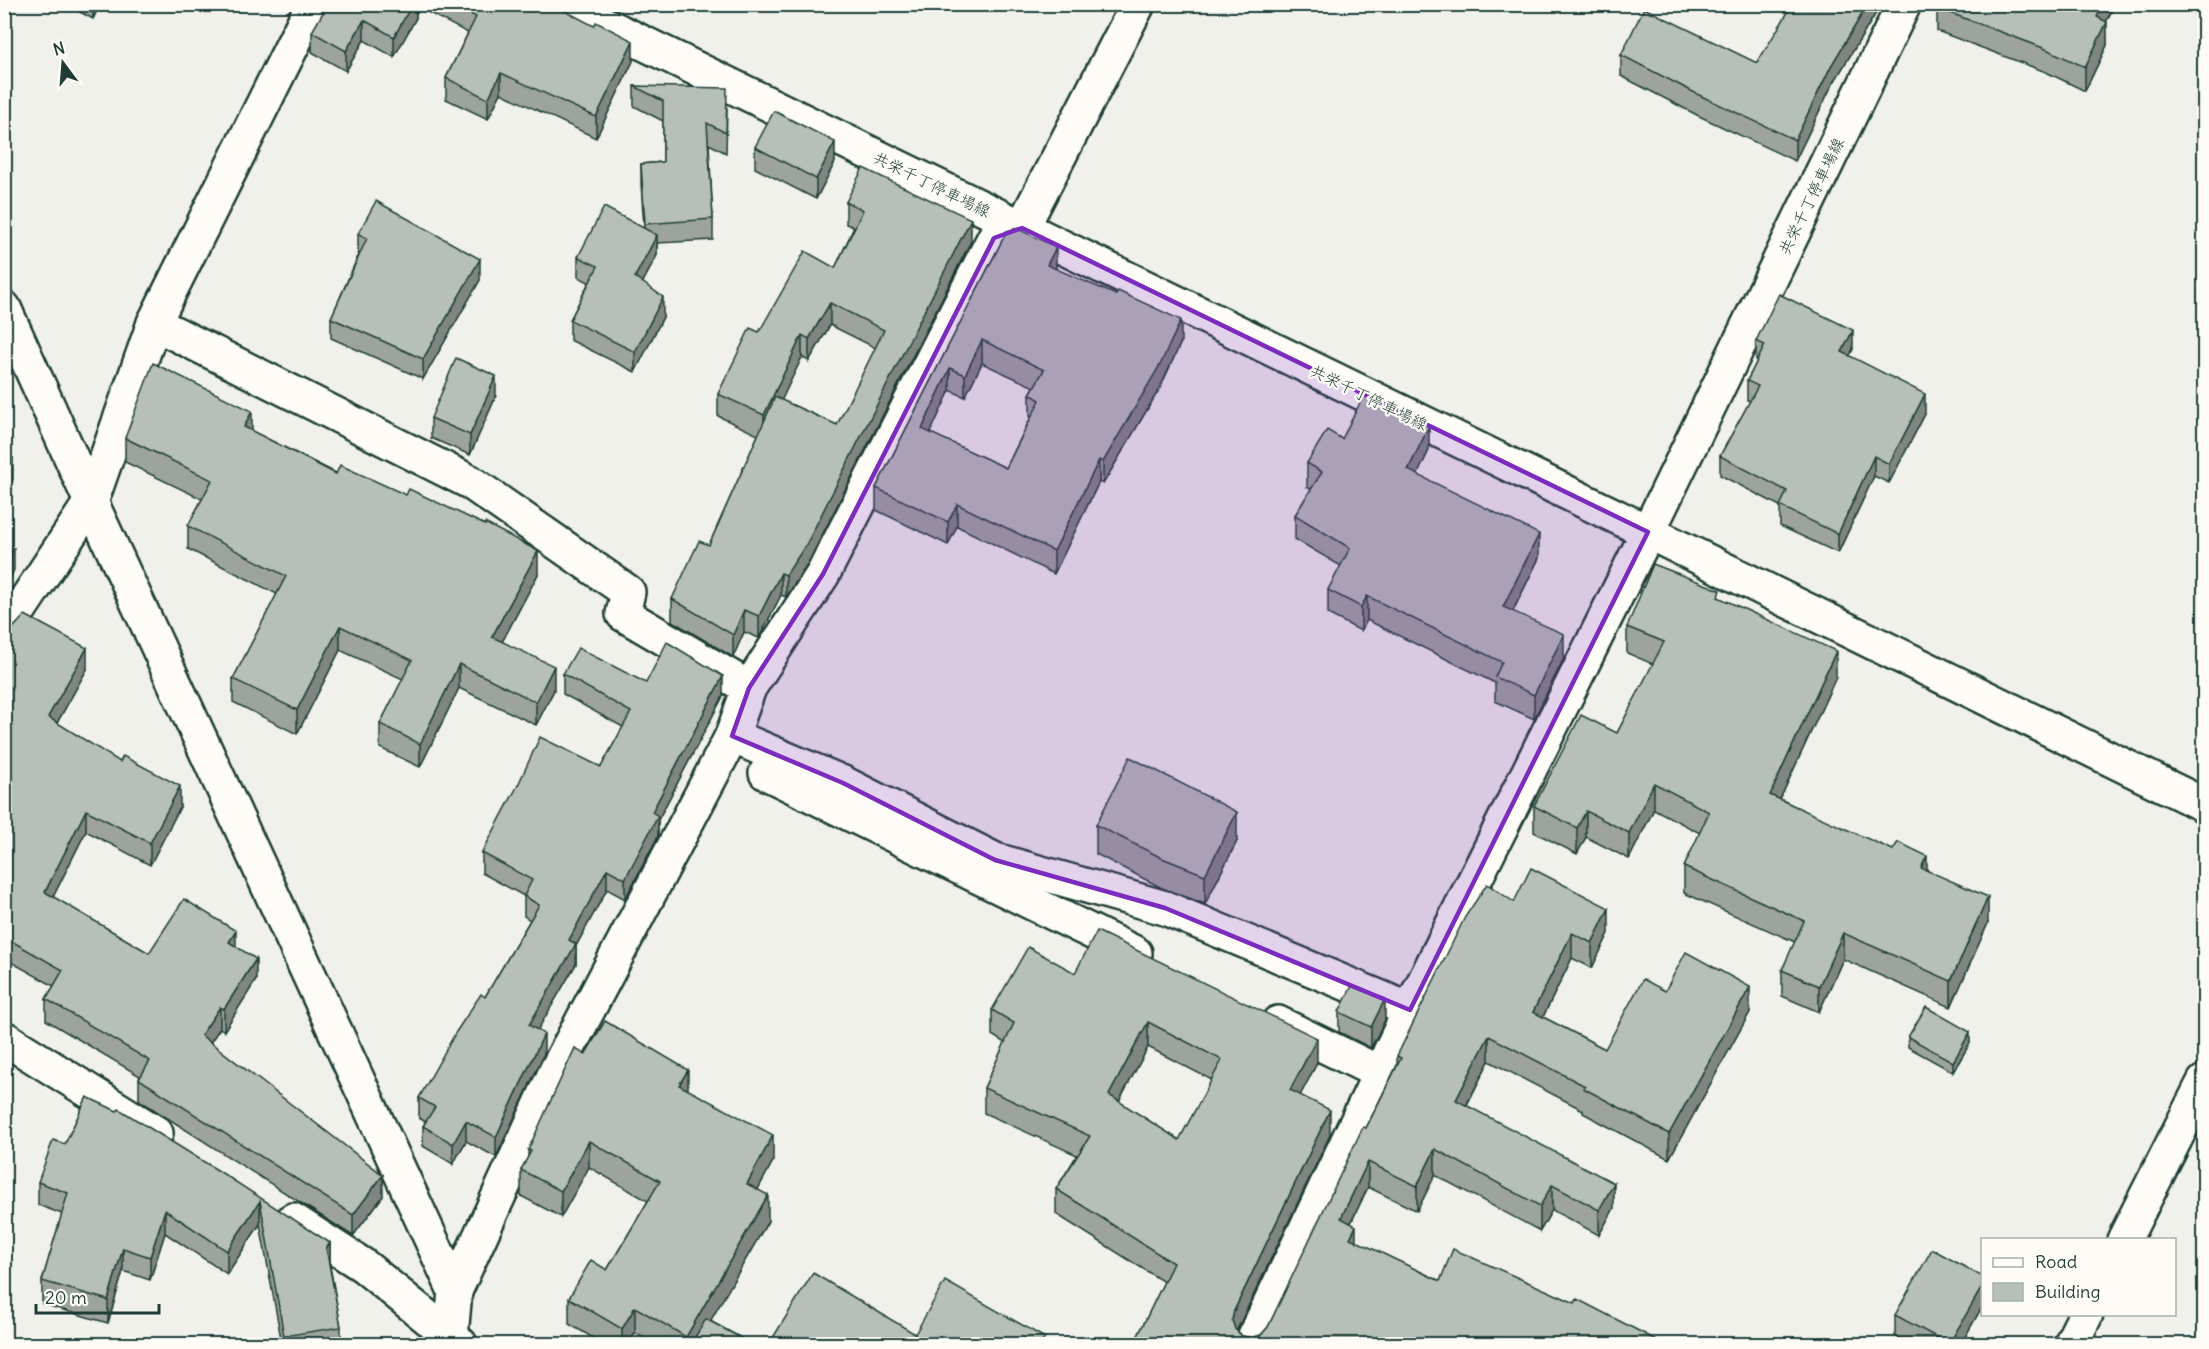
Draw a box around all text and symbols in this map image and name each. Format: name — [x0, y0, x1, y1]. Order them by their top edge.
north arrow — [33, 33, 93, 93]
text: N — [51, 37, 67, 60]
street label: 共栄千丁停車場線 — [1774, 134, 1848, 258]
street label: 共栄千丁停車場線 — [870, 147, 994, 221]
street label: 共栄千丁停車場線 — [1307, 360, 1431, 434]
legend — [1981, 1238, 2176, 1316]
text: Road — [2035, 1250, 2078, 1273]
scale bar — [36, 1277, 159, 1315]
text: Building — [2035, 1280, 2100, 1303]
text: 20 m — [45, 1286, 87, 1309]

